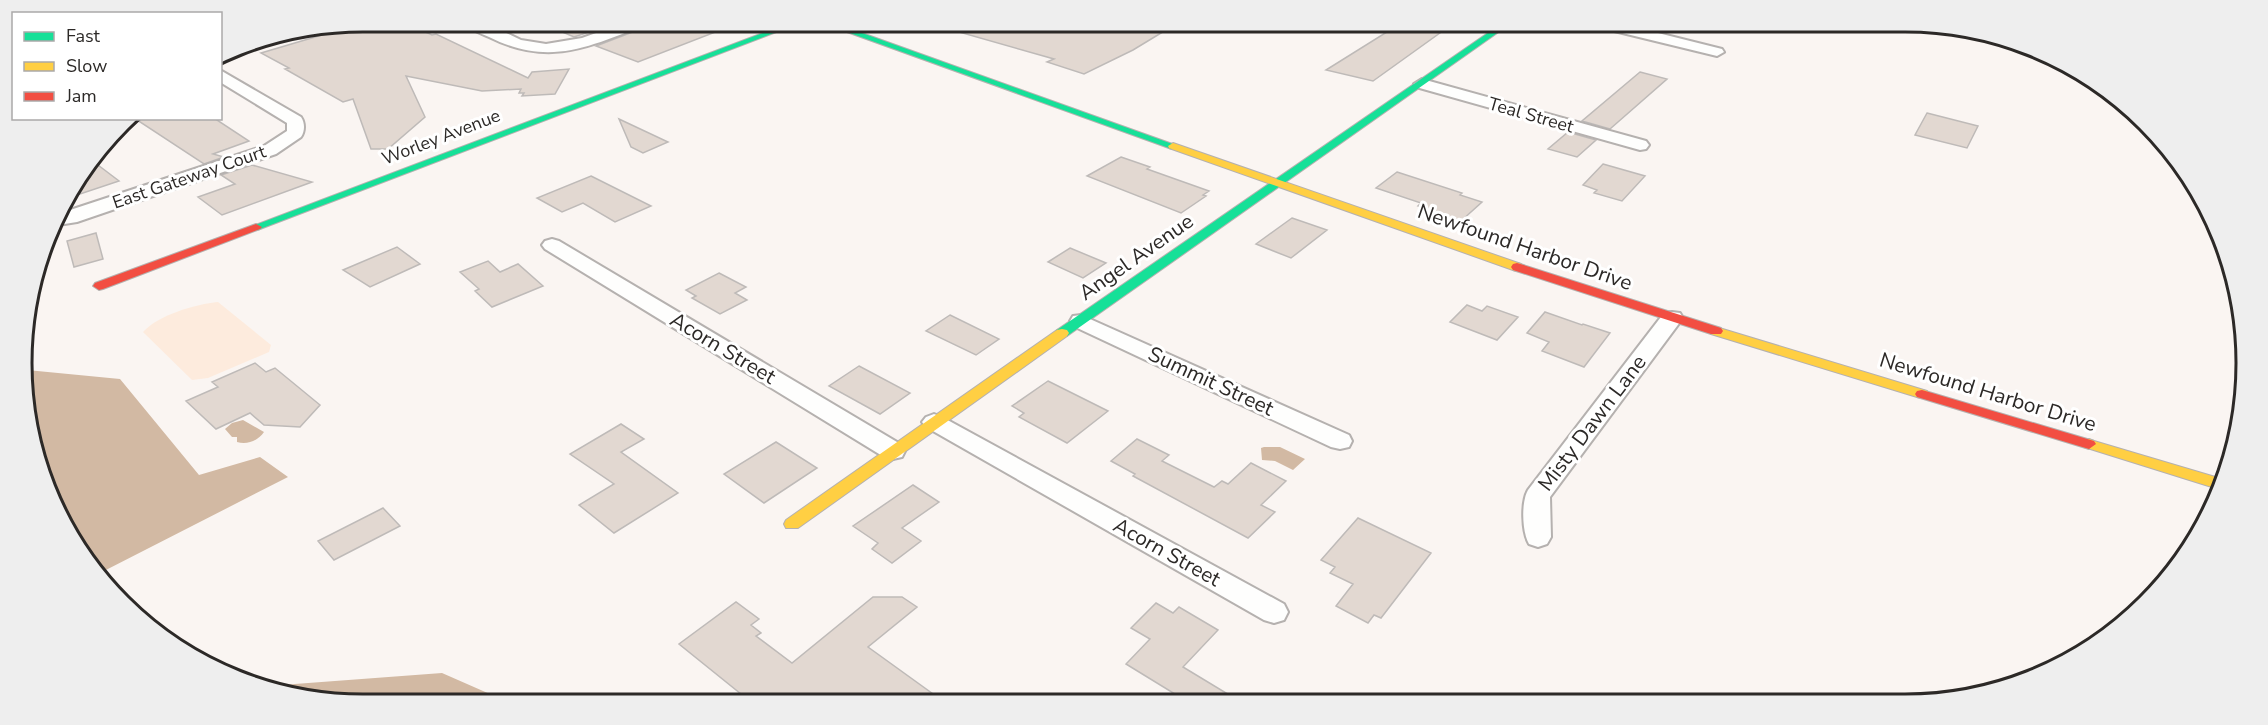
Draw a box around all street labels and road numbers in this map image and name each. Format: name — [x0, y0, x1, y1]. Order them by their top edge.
street label: Teal Street — [1486, 91, 1577, 139]
street label: Worley Avenue — [378, 103, 504, 171]
street label: East Gateway Court — [109, 139, 270, 215]
street label: Newfound Harbor Drive — [1414, 197, 1636, 297]
street label: Angel Avenue — [1073, 207, 1199, 307]
street label: Acorn Street — [665, 305, 782, 391]
street label: Summit Street — [1144, 340, 1279, 423]
street label: Newfound Harbor Drive — [1876, 346, 2100, 438]
street label: Misty Dawn Lane — [1532, 349, 1652, 497]
street label: Acorn Street — [1108, 511, 1226, 593]

